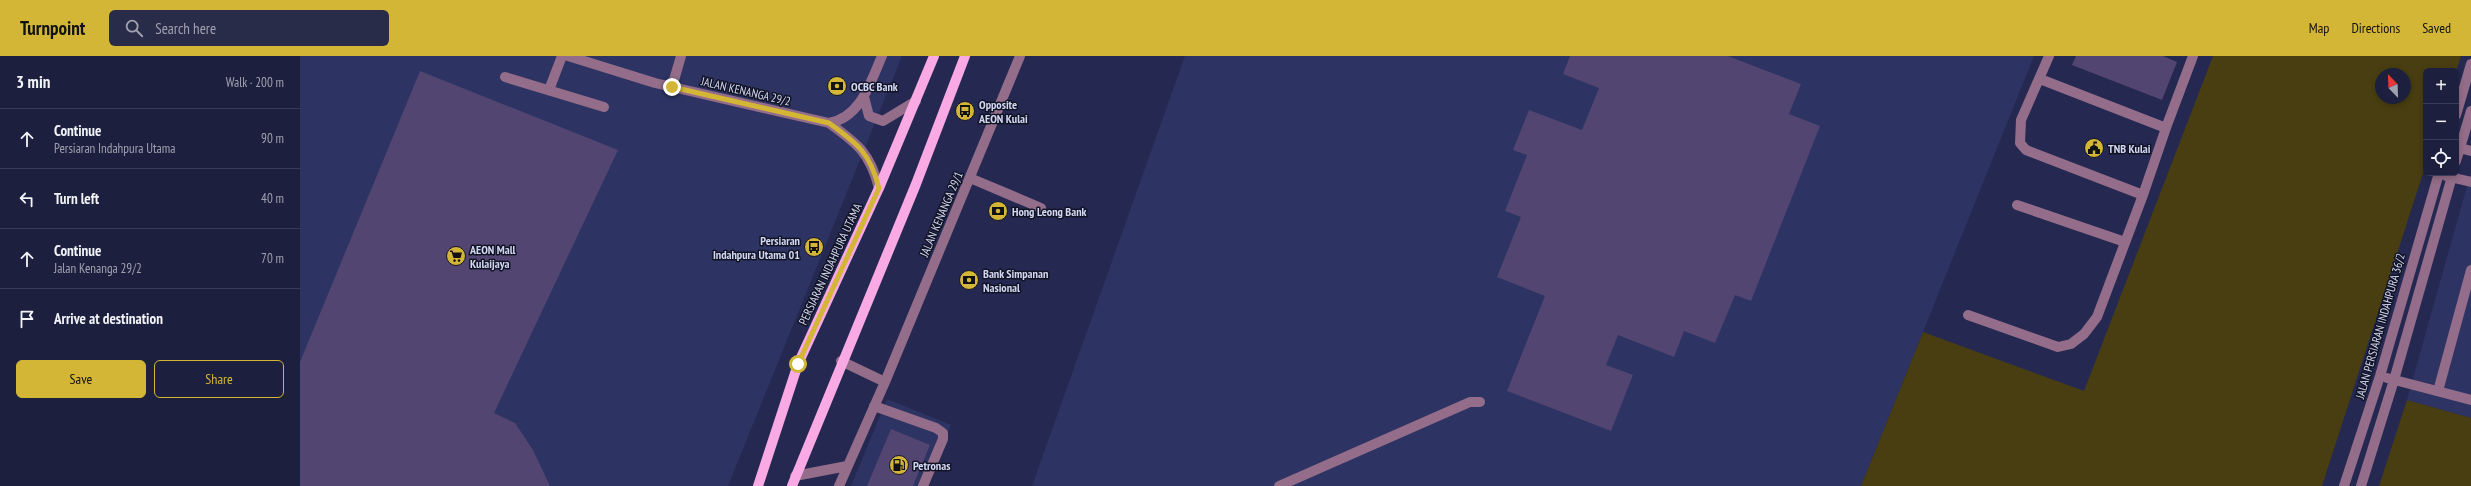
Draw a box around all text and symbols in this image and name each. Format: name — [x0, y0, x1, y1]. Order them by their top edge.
search box — [109, 10, 389, 46]
text: Turnpoint — [20, 16, 85, 40]
icon: search — [123, 17, 145, 39]
text: Search here — [155, 19, 216, 38]
text: Map — [2309, 19, 2329, 37]
text: Directions — [2351, 19, 2400, 37]
text: Saved — [2422, 19, 2451, 37]
north arrow — [2375, 68, 2411, 104]
map controls — [2423, 68, 2459, 176]
button: + — [2423, 68, 2459, 104]
text: 3 min — [16, 71, 50, 93]
street label: JALAN KENANGA 29/2 — [699, 73, 792, 109]
text: Walk · 200 m — [226, 74, 284, 91]
bank icon: OCBC Bank — [826, 75, 848, 97]
route end — [663, 78, 681, 96]
place label: OCBC Bank — [851, 79, 898, 94]
place label: Opposite AEON Kulai — [978, 97, 1028, 126]
bus stop icon: Opposite AEON Kulai — [954, 100, 976, 122]
button: − — [2423, 104, 2459, 140]
text: Continue — [54, 121, 101, 140]
icon: ahead — [16, 128, 38, 150]
text: 90 m — [261, 130, 284, 147]
public building icon: TNB Kulai — [2083, 137, 2105, 159]
text: Persiaran Indahpura Utama — [54, 140, 175, 157]
button: locate — [2423, 140, 2459, 176]
place label: TNB Kulai — [2108, 141, 2151, 156]
street label: JALAN KENANGA 29/1 — [916, 169, 966, 260]
icon: left — [16, 188, 38, 210]
text: Turn left — [54, 189, 99, 208]
text: 40 m — [261, 190, 284, 207]
bank icon: Hong Leong Bank — [987, 200, 1009, 222]
street label: PERSIARAN INDAHPURA UTAMA — [795, 201, 865, 327]
place label: Hong Leong Bank — [1012, 204, 1087, 219]
place label: Persiaran Indahpura Utama 01 — [713, 233, 800, 262]
bus stop icon: Persiaran Indahpura Utama 01 — [803, 236, 825, 258]
text: Continue — [54, 241, 101, 260]
place label: AEON Mall Kulaijaya — [469, 242, 516, 271]
supermarket icon: AEON Mall Kulaijaya — [445, 245, 467, 267]
icon: ahead — [16, 248, 38, 270]
text: 70 m — [261, 250, 284, 267]
street label: JALAN PERSIARAN INDAHPURA 36/2 — [2352, 252, 2408, 401]
text: Jalan Kenanga 29/2 — [54, 260, 142, 277]
place label: Bank Simpanan Nasional — [983, 266, 1048, 295]
bank icon: Bank Simpanan Nasional — [958, 269, 980, 291]
icon: arrive — [16, 308, 38, 330]
text: Arrive at destination — [54, 309, 163, 328]
route start — [789, 355, 807, 373]
button: Save — [16, 360, 146, 398]
button: Share — [154, 360, 284, 398]
fuel station icon: Petronas — [888, 454, 910, 476]
place label: Petronas — [913, 458, 950, 473]

